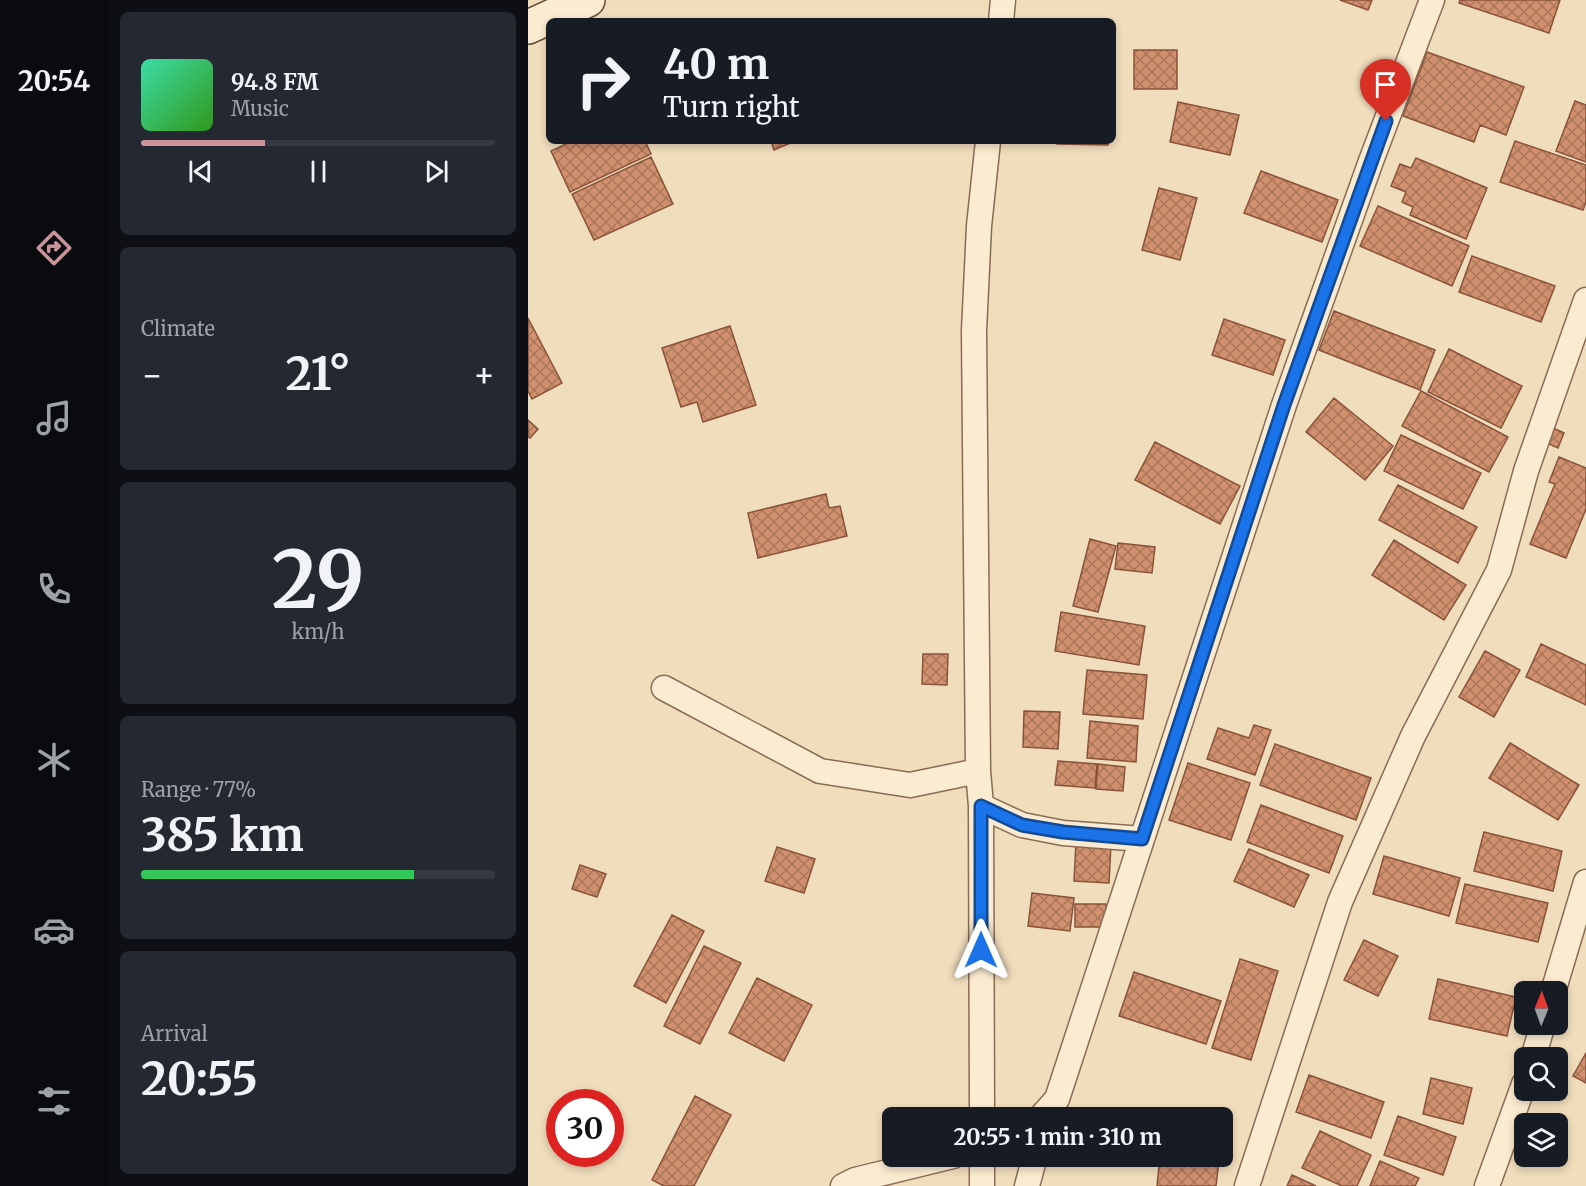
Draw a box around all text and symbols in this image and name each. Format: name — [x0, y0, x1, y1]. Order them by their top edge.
text: 40 m — [663, 38, 769, 90]
icon: right — [564, 42, 642, 120]
pin — [1360, 59, 1411, 121]
text: 20:54 — [18, 64, 90, 98]
text: 94.8 FM — [231, 68, 319, 96]
icon: arrive — [1369, 68, 1402, 101]
text: Turn right — [663, 90, 800, 124]
text: Music — [231, 96, 289, 121]
icon: previous — [184, 155, 217, 188]
icon: pause — [302, 155, 335, 188]
icon: next — [420, 155, 453, 188]
icon: directions — [33, 227, 75, 269]
text: Climate — [141, 316, 215, 341]
text: 21° — [285, 346, 351, 402]
text: − — [141, 355, 163, 396]
text: + — [473, 355, 495, 396]
icon: music — [33, 397, 75, 439]
text: 29 — [272, 531, 364, 629]
icon: phone — [33, 568, 75, 610]
text: km/h — [292, 619, 344, 644]
icon: climate — [33, 739, 75, 781]
text: Range · 77% — [141, 777, 256, 802]
text: 385 km — [141, 807, 304, 863]
icon: car — [33, 909, 75, 951]
position arrow — [949, 918, 1013, 982]
north arrow — [1514, 981, 1568, 1035]
map controls — [1514, 981, 1568, 1167]
text: Arrival — [141, 1021, 208, 1046]
button: search — [1514, 1047, 1568, 1101]
text: 20:55 — [141, 1051, 258, 1107]
icon: filters — [33, 1080, 75, 1122]
speed limit sign: 30 — [546, 1089, 624, 1167]
button: layers — [1514, 1113, 1568, 1167]
text: 20:55 · 1 min · 310 m — [953, 1123, 1162, 1151]

